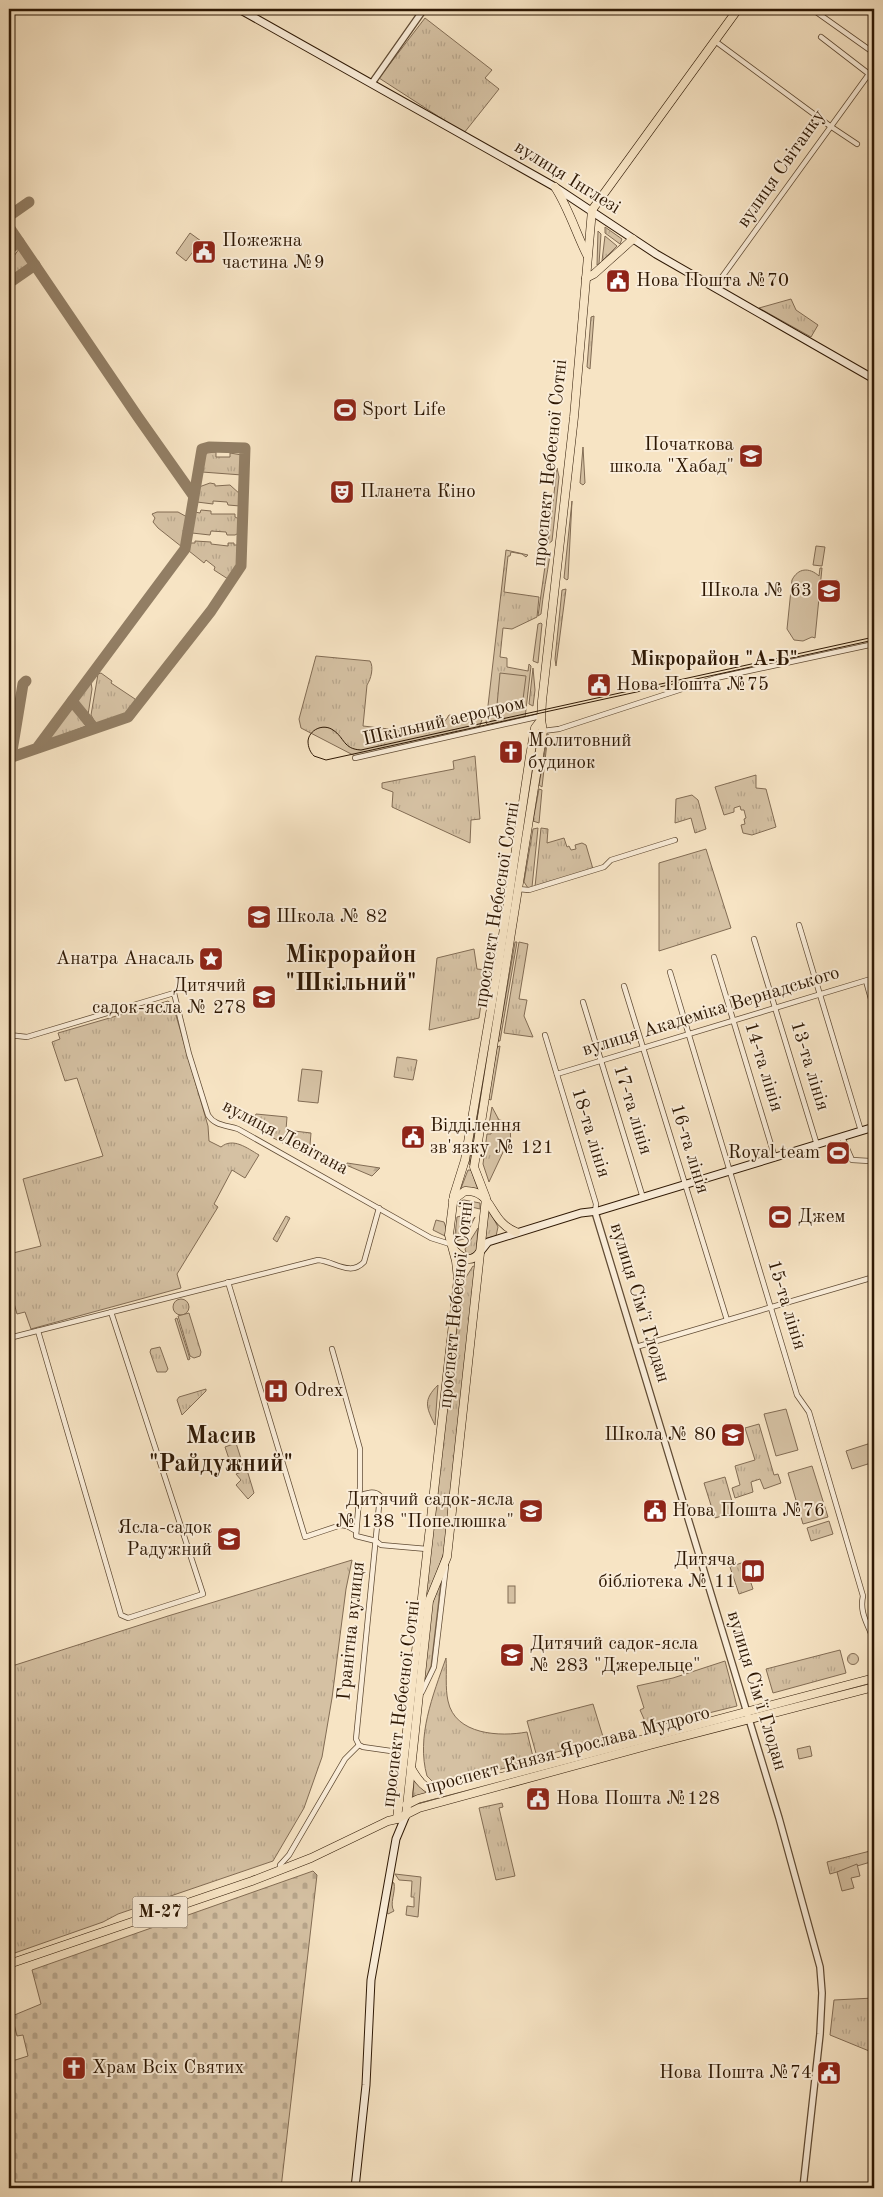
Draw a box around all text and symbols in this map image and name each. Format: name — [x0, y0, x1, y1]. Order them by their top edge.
street label: вулиця Світанку — [734, 107, 830, 231]
street label: вулиця Інглезі — [511, 138, 623, 218]
place label: Пожежна частина №9 — [222, 232, 325, 273]
public building icon: Пожежна частина №9 — [191, 239, 217, 265]
public building icon: Нова Пошта №70 — [605, 268, 631, 294]
place label: Нова Пошта №70 — [636, 272, 789, 291]
street label: проспект Небесної Сотні — [531, 358, 571, 568]
sports icon: Sport Life — [332, 397, 358, 423]
place label: Sport Life — [362, 401, 446, 420]
place label: Початкова школа "Хабад" — [610, 436, 735, 477]
school or university icon: Початкова школа "Хабад" — [738, 443, 764, 469]
theatre icon: Планета Кіно — [329, 479, 355, 505]
place label: Планета Кіно — [360, 483, 476, 502]
school or university icon: Школа № 63 — [816, 578, 842, 604]
place label: Школа № 63 — [700, 582, 812, 601]
district label: Мікрорайон "А-Б" — [630, 650, 798, 670]
public building icon: Нова Пошта №75 — [586, 672, 612, 698]
place label: Нова Пошта №75 — [616, 676, 769, 695]
street label: Шкільний аеродром — [361, 694, 527, 750]
place label: Молитовний будинок — [528, 732, 632, 773]
church icon: Молитовний будинок — [498, 739, 524, 765]
street label: проспект Небесної Сотні — [472, 801, 524, 1009]
school or university icon: Школа № 82 — [246, 904, 272, 930]
place label: Школа № 82 — [276, 908, 388, 927]
district label: Мікрорайон "Шкільний" — [285, 944, 417, 996]
place icon: Анатра Анасаль — [198, 946, 224, 972]
place label: Анатра Анасаль — [56, 950, 194, 969]
street label: вулиця Академіка Вернадського — [580, 964, 842, 1060]
place label: Дитячий садок-ясла № 278 — [92, 977, 246, 1018]
school or university icon: Дитячий садок-ясла № 278 — [251, 984, 277, 1010]
street label: 13-та лінія — [786, 1019, 832, 1113]
street label: 14-та лінія — [740, 1020, 786, 1114]
street label: 17-та лінія — [609, 1063, 655, 1157]
street label: 18-та лінія — [567, 1086, 613, 1180]
street label: вулиця Левітана — [219, 1097, 352, 1179]
street label: 16-та лінія — [666, 1102, 712, 1196]
place label: Відділення зв'язку № 121 — [430, 1117, 554, 1158]
public building icon: Відділення зв'язку № 121 — [400, 1124, 426, 1150]
sports icon: Royal team — [825, 1140, 851, 1166]
place label: Royal team — [728, 1144, 820, 1163]
street label: проспект Небесної Сотні — [437, 1200, 477, 1410]
sports icon: Джем — [767, 1204, 793, 1230]
place label: Джем — [798, 1208, 845, 1227]
street label: вулиця Сім'ї Глодан — [606, 1221, 672, 1385]
street label: 15-та лінія — [763, 1258, 809, 1352]
hospital icon: Odrex — [263, 1378, 289, 1404]
place label: Odrex — [294, 1382, 344, 1401]
school or university icon: Школа № 80 — [720, 1422, 746, 1448]
district label: Масив "Райдужний" — [149, 1425, 293, 1477]
place label: Школа № 80 — [604, 1426, 716, 1445]
place label: Дитячий садок-ясла № 138 "Попелюшка" — [336, 1491, 515, 1532]
school or university icon: Дитячий садок-ясла № 138 "Попелюшка" — [518, 1498, 544, 1524]
public building icon: Нова Пошта №76 — [642, 1498, 668, 1524]
place label: Нова Пошта №76 — [672, 1502, 825, 1521]
place label: Ясла-садок Радужний — [118, 1519, 212, 1560]
school or university icon: Ясла-садок Радужний — [216, 1526, 242, 1552]
place label: Дитяча бібліотека № 11 — [598, 1551, 737, 1592]
library icon: Дитяча бібліотека № 11 — [740, 1558, 766, 1584]
street label: Гранітна вулиця — [335, 1561, 369, 1701]
street label: проспект Небесної Сотні — [380, 1599, 424, 1809]
street label: вулиця Сім'ї Глодан — [723, 1609, 789, 1773]
place label: Дитячий садок-ясла № 283 "Джерельце" — [530, 1635, 701, 1676]
school or university icon: Дитячий садок-ясла № 283 "Джерельце" — [499, 1642, 525, 1668]
street label: проспект Князя Ярослава Мудрого — [424, 1704, 712, 1798]
public building icon: Нова Пошта №128 — [525, 1786, 551, 1812]
place label: Нова Пошта №128 — [556, 1790, 720, 1809]
road number: М-27 — [132, 1896, 188, 1928]
church icon: Храм Всіх Святих — [61, 2055, 87, 2081]
place label: Храм Всіх Святих — [92, 2059, 244, 2078]
public building icon: Нова Пошта №74 — [816, 2060, 842, 2086]
place label: Нова Пошта №74 — [659, 2064, 812, 2083]

